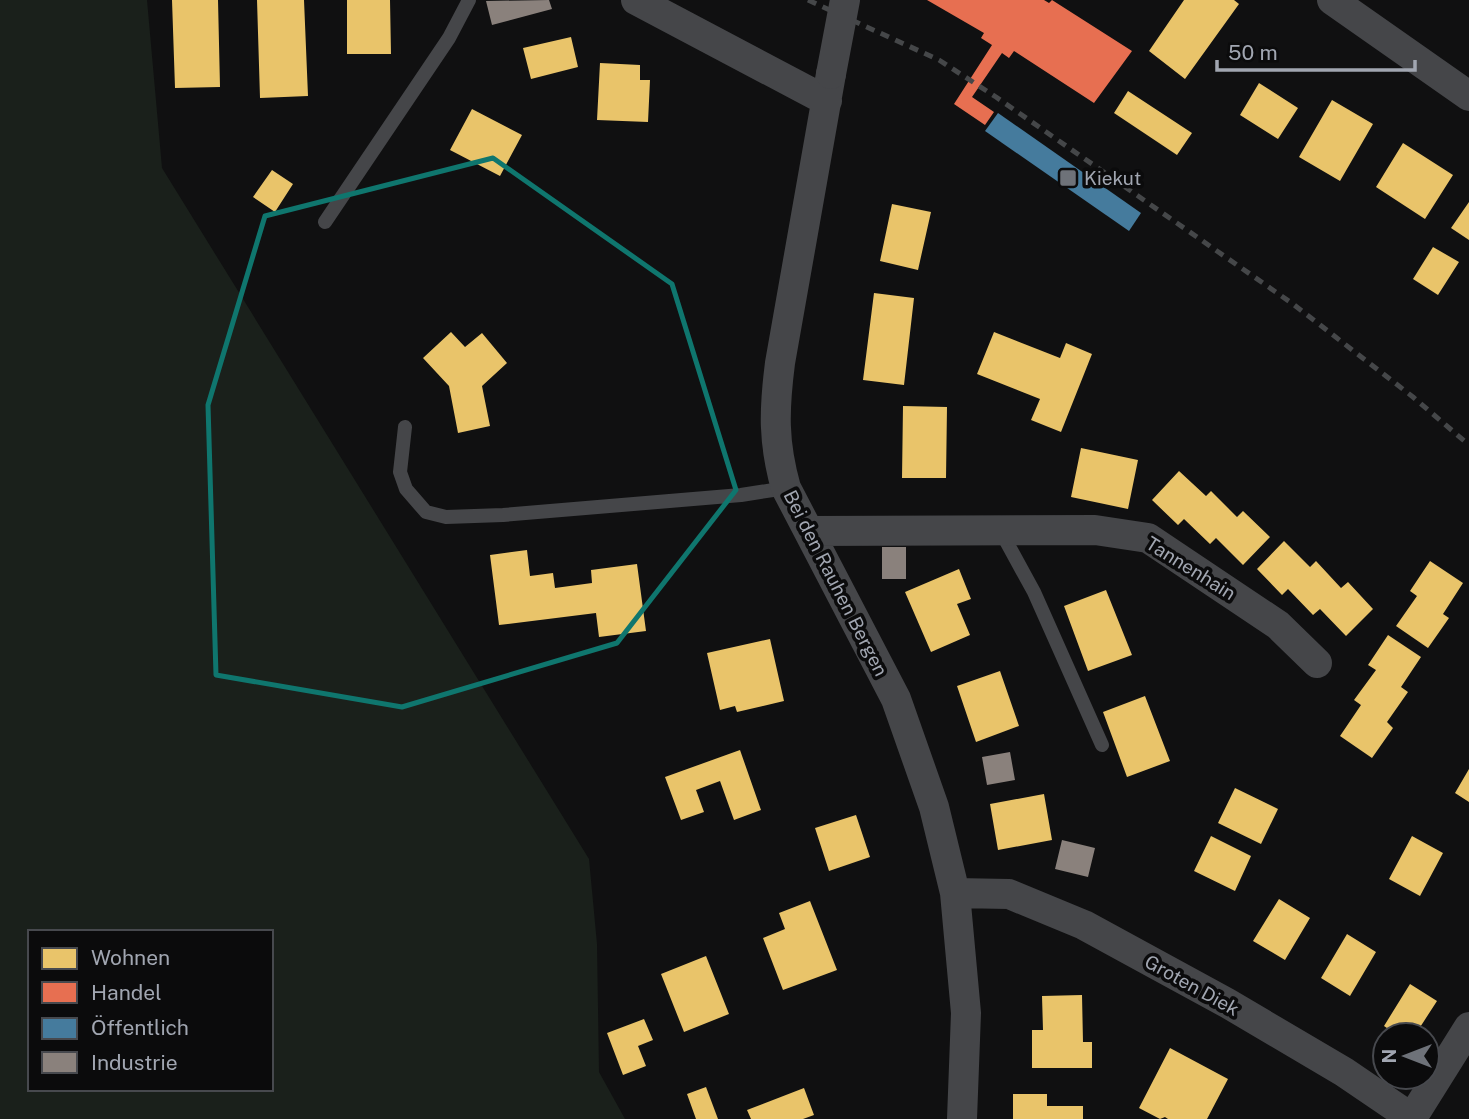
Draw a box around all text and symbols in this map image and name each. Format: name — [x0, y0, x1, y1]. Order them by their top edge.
scale bar — [1217, 28, 1415, 72]
text: 50 m — [1228, 40, 1278, 65]
place label: Kiekut — [1084, 167, 1141, 189]
marker: Kiekut — [1058, 168, 1078, 188]
street label: Bei den Rauhen Bergen — [779, 486, 893, 680]
street label: Tannenhain — [1142, 532, 1240, 604]
legend — [28, 930, 273, 1091]
text: Wohnen — [91, 945, 170, 970]
street label: Groten Diek — [1141, 950, 1243, 1020]
text: Handel — [91, 980, 162, 1005]
text: Öffentlich — [91, 1015, 189, 1040]
north arrow — [1371, 1021, 1441, 1091]
text: N — [1378, 1049, 1400, 1063]
text: Industrie — [91, 1050, 178, 1075]

